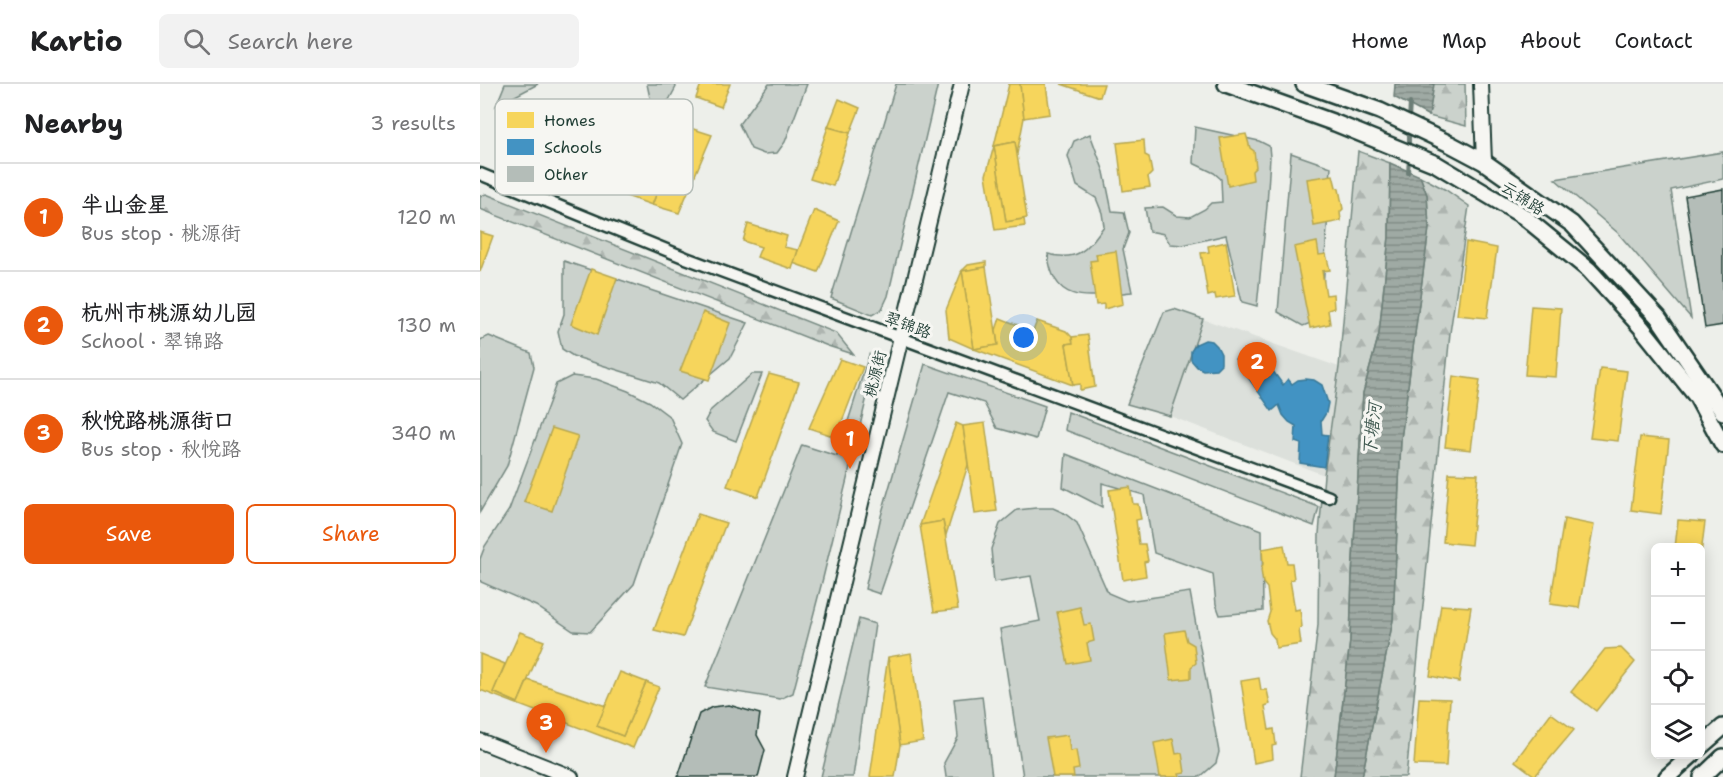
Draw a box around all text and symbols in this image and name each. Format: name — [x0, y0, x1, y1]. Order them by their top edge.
search box — [159, 14, 579, 68]
text: Kartio — [30, 22, 123, 60]
icon: search — [180, 25, 213, 58]
text: Search here — [228, 27, 353, 56]
text: Home — [1351, 27, 1409, 55]
text: Map — [1442, 27, 1487, 55]
text: About — [1520, 27, 1581, 55]
text: Contact — [1614, 27, 1693, 55]
legend — [495, 99, 693, 195]
text: Nearby — [24, 106, 123, 141]
text: 3 results — [370, 110, 456, 136]
text: Homes — [544, 110, 596, 131]
text: Schools — [544, 137, 602, 158]
text: Other — [544, 164, 588, 185]
street label: 云锦路 — [1497, 176, 1549, 220]
text: 半山金星 — [81, 190, 169, 219]
text: 1 — [39, 204, 48, 230]
text: 120 m — [397, 204, 456, 230]
text: Bus stop · 桃源街 — [81, 220, 241, 246]
text: 杭州市桃源幼儿园 — [81, 298, 257, 327]
street label: 翠锦路 — [882, 307, 934, 343]
text: 2 — [37, 312, 51, 338]
text: 130 m — [397, 312, 456, 338]
your location — [1009, 323, 1038, 352]
text: School · 翠锦路 — [81, 328, 223, 354]
pin: 2 — [1238, 342, 1276, 392]
street label: 桃源街 — [859, 348, 891, 400]
water label: 下塘河 — [1357, 398, 1387, 457]
text: 秋悦路桃源街口 — [81, 406, 235, 435]
text: 3 — [37, 420, 51, 446]
text: 340 m — [391, 420, 456, 446]
pin: 1 — [830, 420, 869, 469]
text: Bus stop · 秋悦路 — [81, 436, 241, 462]
button: Save — [24, 504, 234, 564]
button: Share — [246, 504, 456, 564]
map controls — [1651, 543, 1705, 759]
button: + — [1651, 543, 1705, 597]
button: − — [1651, 597, 1705, 651]
button: locate — [1651, 651, 1705, 705]
pin: 3 — [526, 704, 566, 753]
button: layers — [1651, 705, 1705, 759]

